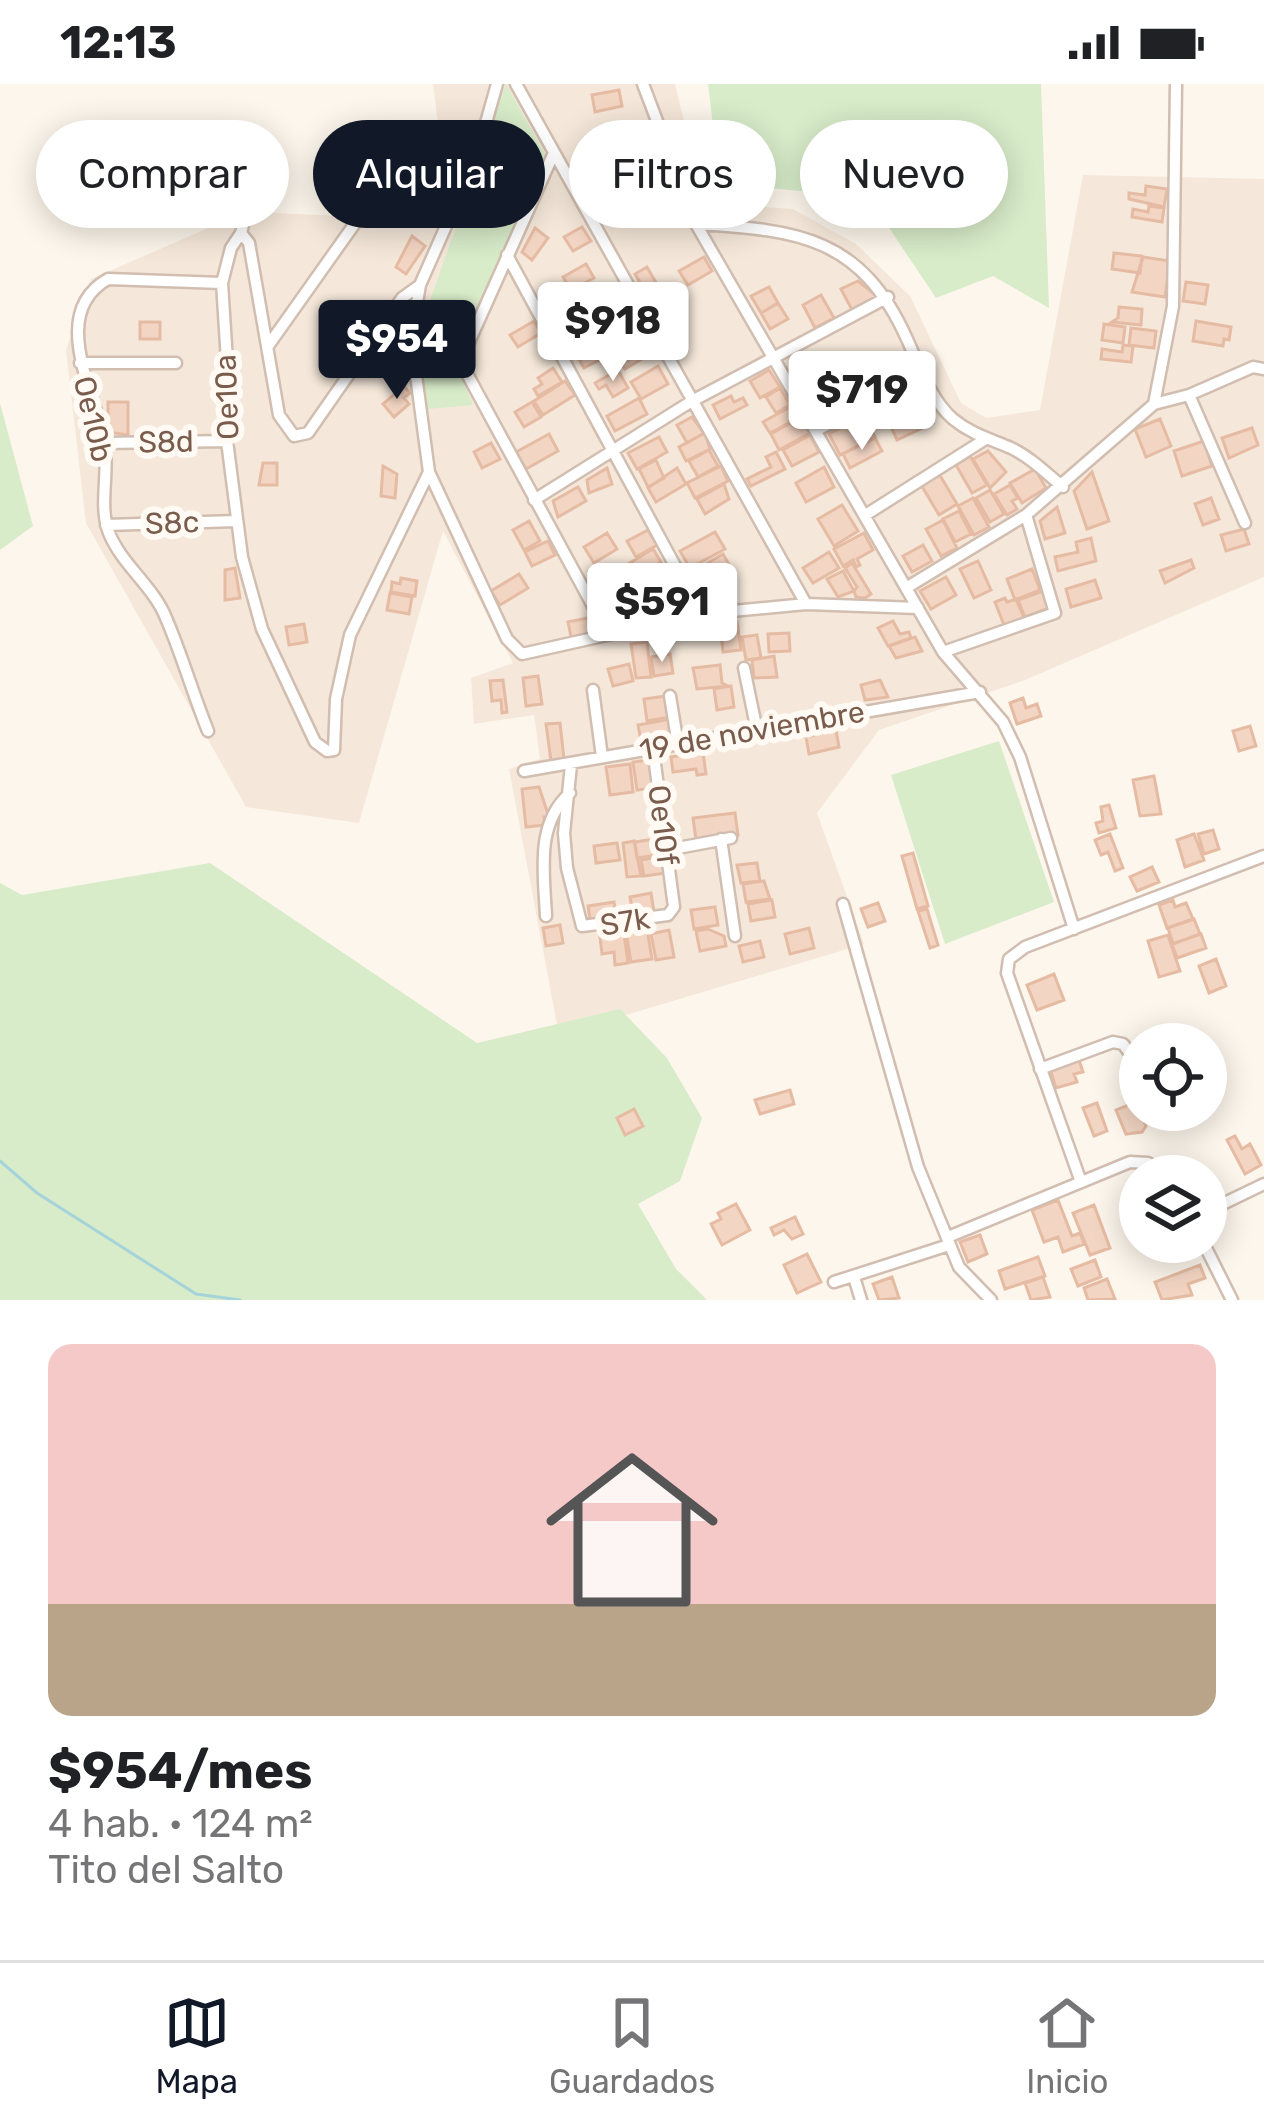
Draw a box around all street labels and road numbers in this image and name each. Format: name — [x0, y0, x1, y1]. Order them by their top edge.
street label: Oe10a — [208, 354, 246, 440]
street label: Oe10b — [66, 373, 120, 465]
street label: S8d — [138, 424, 194, 460]
street label: S8c — [144, 504, 200, 542]
street label: 19 de noviembre — [637, 693, 867, 769]
street label: Oe10f — [640, 783, 686, 868]
street label: S7k — [598, 900, 653, 944]

